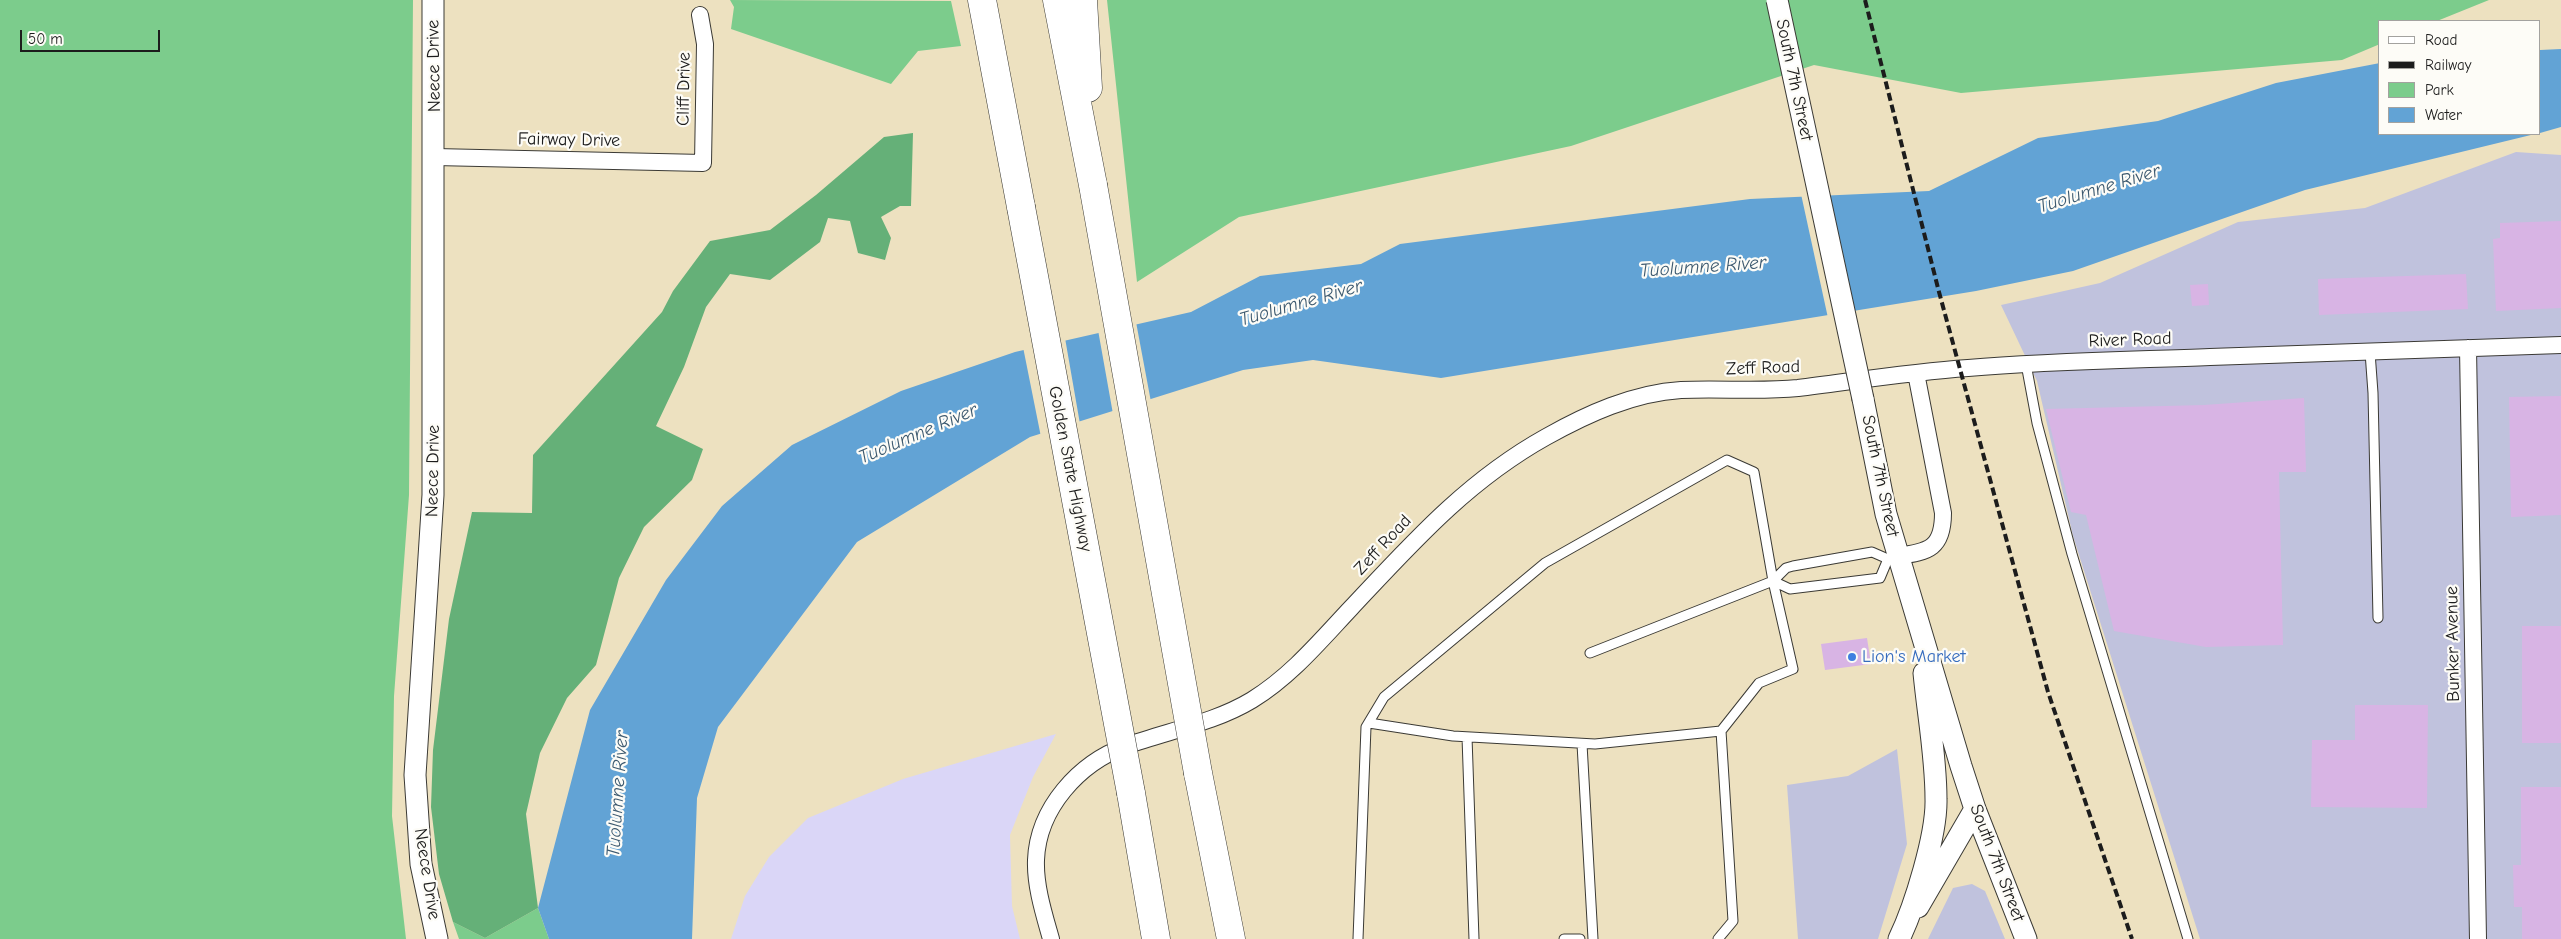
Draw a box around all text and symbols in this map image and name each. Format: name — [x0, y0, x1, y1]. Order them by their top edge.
street label: South 7th Street — [1771, 17, 1817, 143]
scale bar — [22, 20, 162, 52]
street label: Neece Drive — [422, 20, 446, 112]
legend — [2378, 20, 2541, 135]
text: 50 m — [28, 30, 63, 48]
text: Road — [2425, 31, 2457, 49]
street label: Cliff Drive — [673, 52, 695, 126]
text: Railway — [2425, 56, 2471, 74]
text: Park — [2425, 81, 2454, 99]
text: Water — [2425, 106, 2462, 124]
street label: Fairway Drive — [518, 128, 620, 152]
water label: Tuolumne River — [2035, 160, 2163, 218]
water label: Tuolumne River — [1639, 251, 1767, 283]
water label: Tuolumne River — [1237, 275, 1365, 331]
street label: River Road — [2088, 328, 2172, 352]
street label: Zeff Road — [1725, 356, 1801, 380]
street label: Golden State Highway — [1043, 384, 1097, 554]
water label: Tuolumne River — [855, 399, 981, 469]
street label: South 7th Street — [1857, 413, 1903, 539]
street label: Neece Drive — [421, 425, 445, 517]
street label: Zeff Road — [1350, 510, 1416, 580]
street label: Bunker Avenue — [2441, 586, 2465, 702]
place label: Lion's Market — [1862, 646, 1966, 668]
marker: Lion's Market — [1846, 651, 1858, 663]
water label: Tuolumne River — [602, 730, 634, 858]
street label: South 7th Street — [1965, 801, 2029, 925]
street label: Neece Drive — [409, 827, 445, 921]

